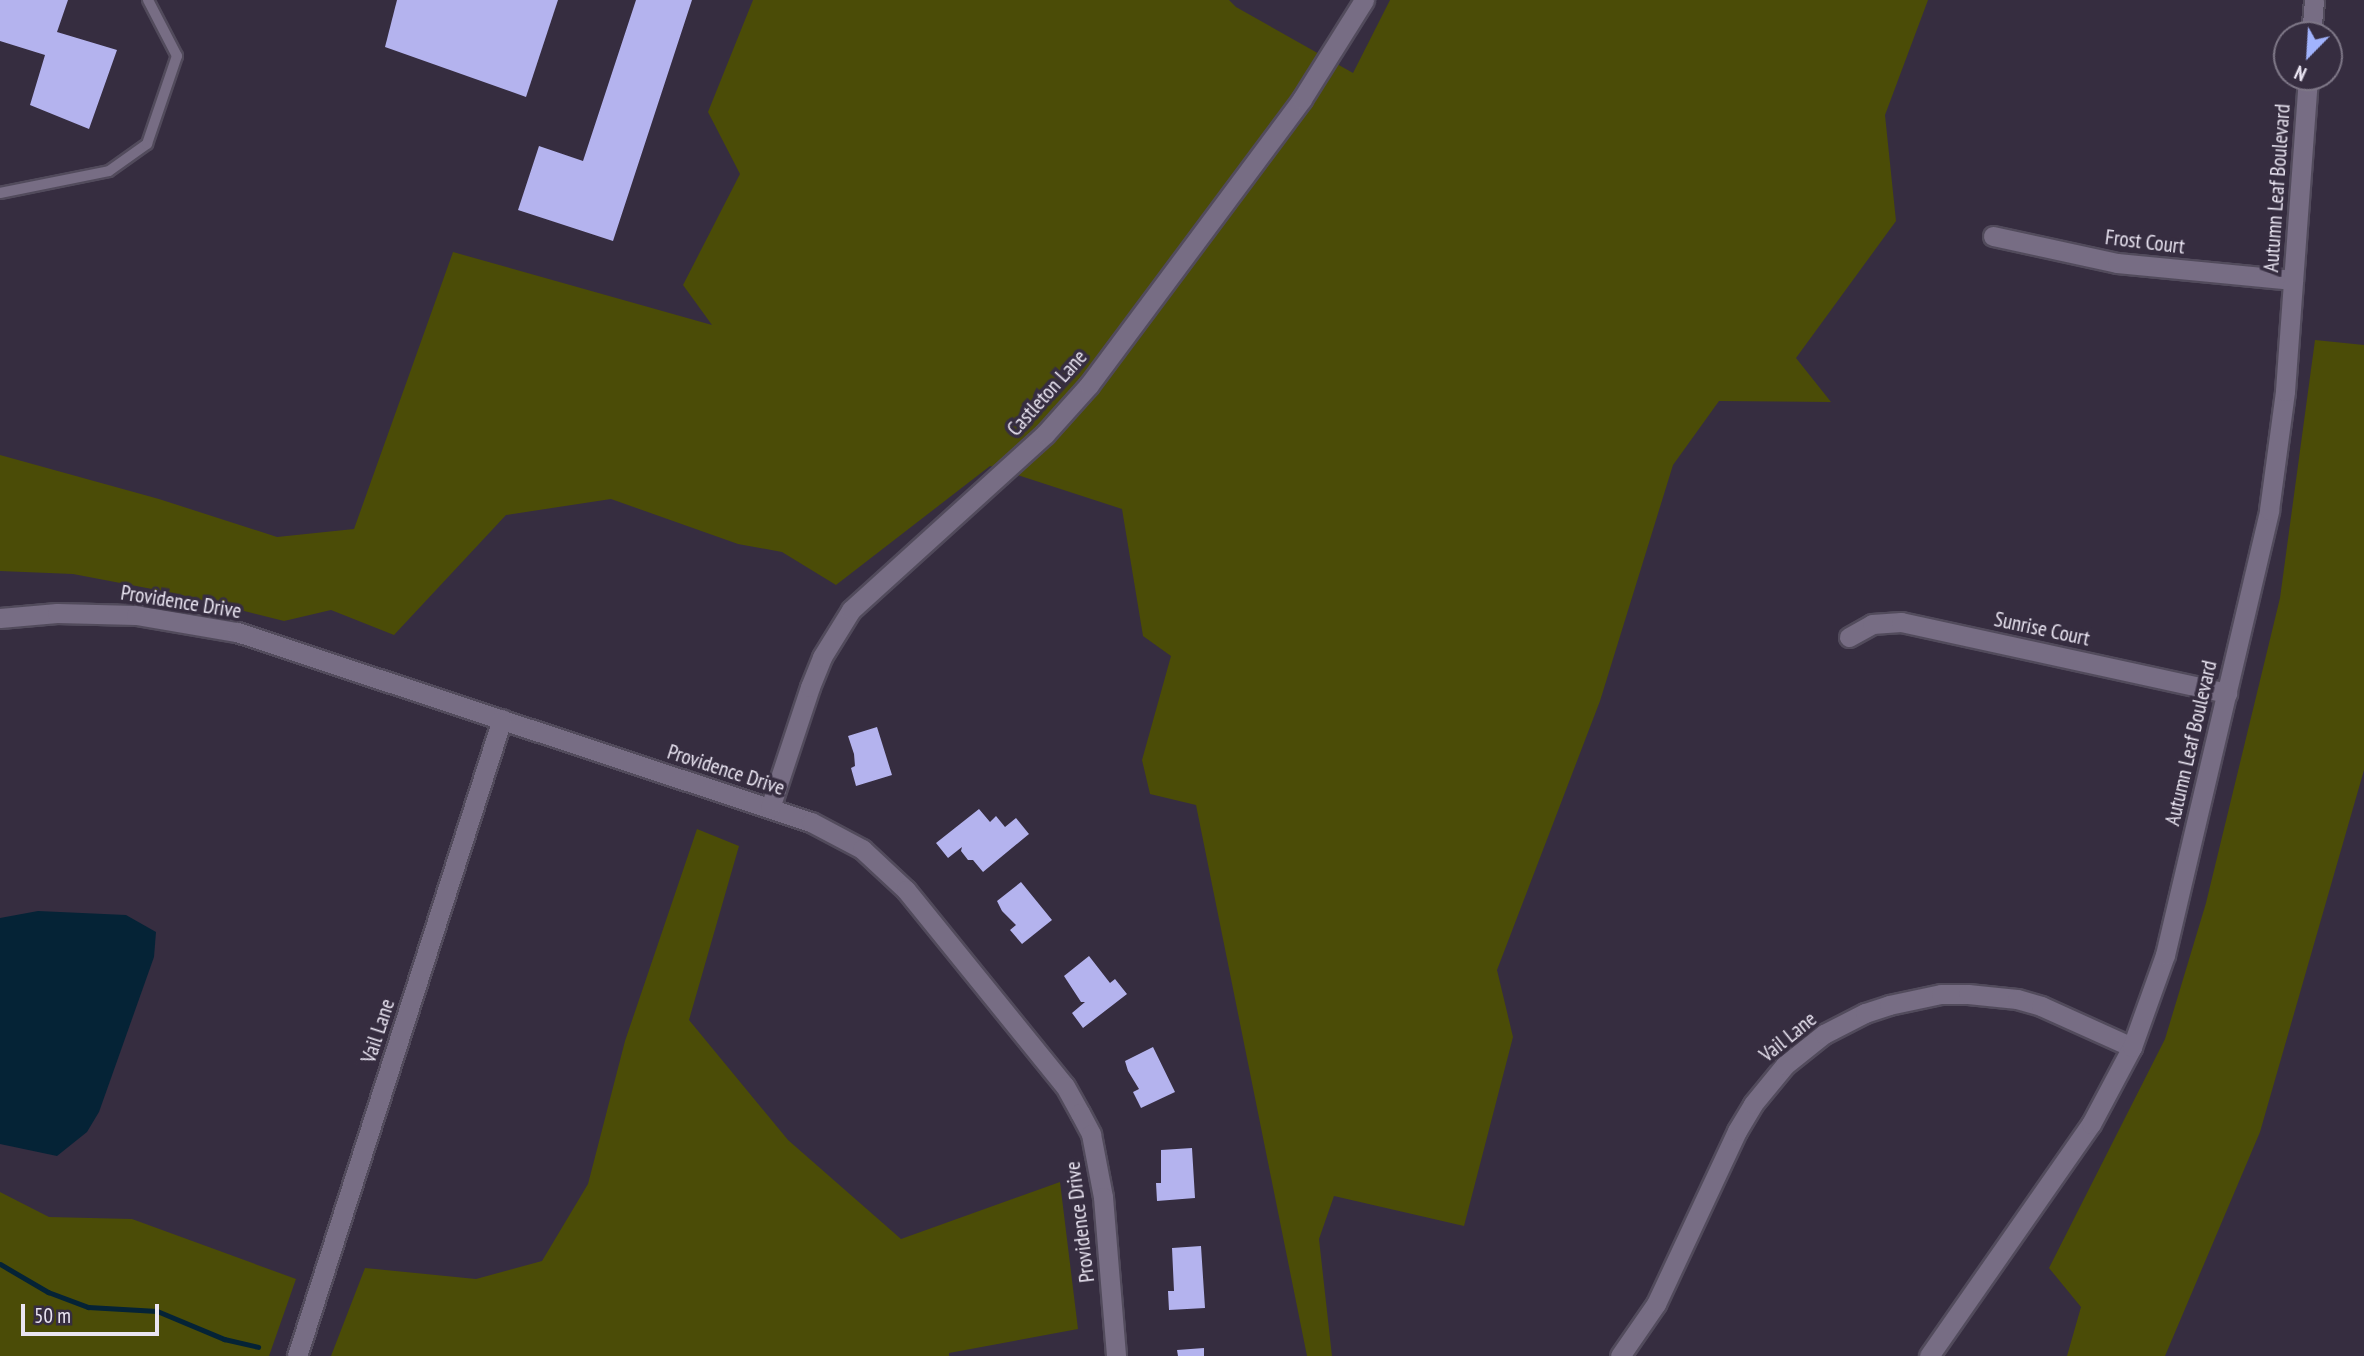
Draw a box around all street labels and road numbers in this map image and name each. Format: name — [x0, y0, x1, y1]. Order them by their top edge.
street label: Autumn Leaf Boulevard — [2259, 103, 2295, 273]
street label: Frost Court — [2104, 225, 2186, 259]
street label: Castleton Lane — [1002, 345, 1092, 441]
street label: Providence Drive — [119, 580, 243, 624]
street label: Sunrise Court — [1992, 607, 2092, 651]
street label: Autumn Leaf Boulevard — [2160, 658, 2222, 828]
street label: Providence Drive — [664, 739, 788, 801]
street label: Vail Lane — [356, 996, 400, 1066]
street label: Vail Lane — [1754, 1006, 1822, 1068]
street label: Providence Drive — [1060, 1160, 1100, 1284]

